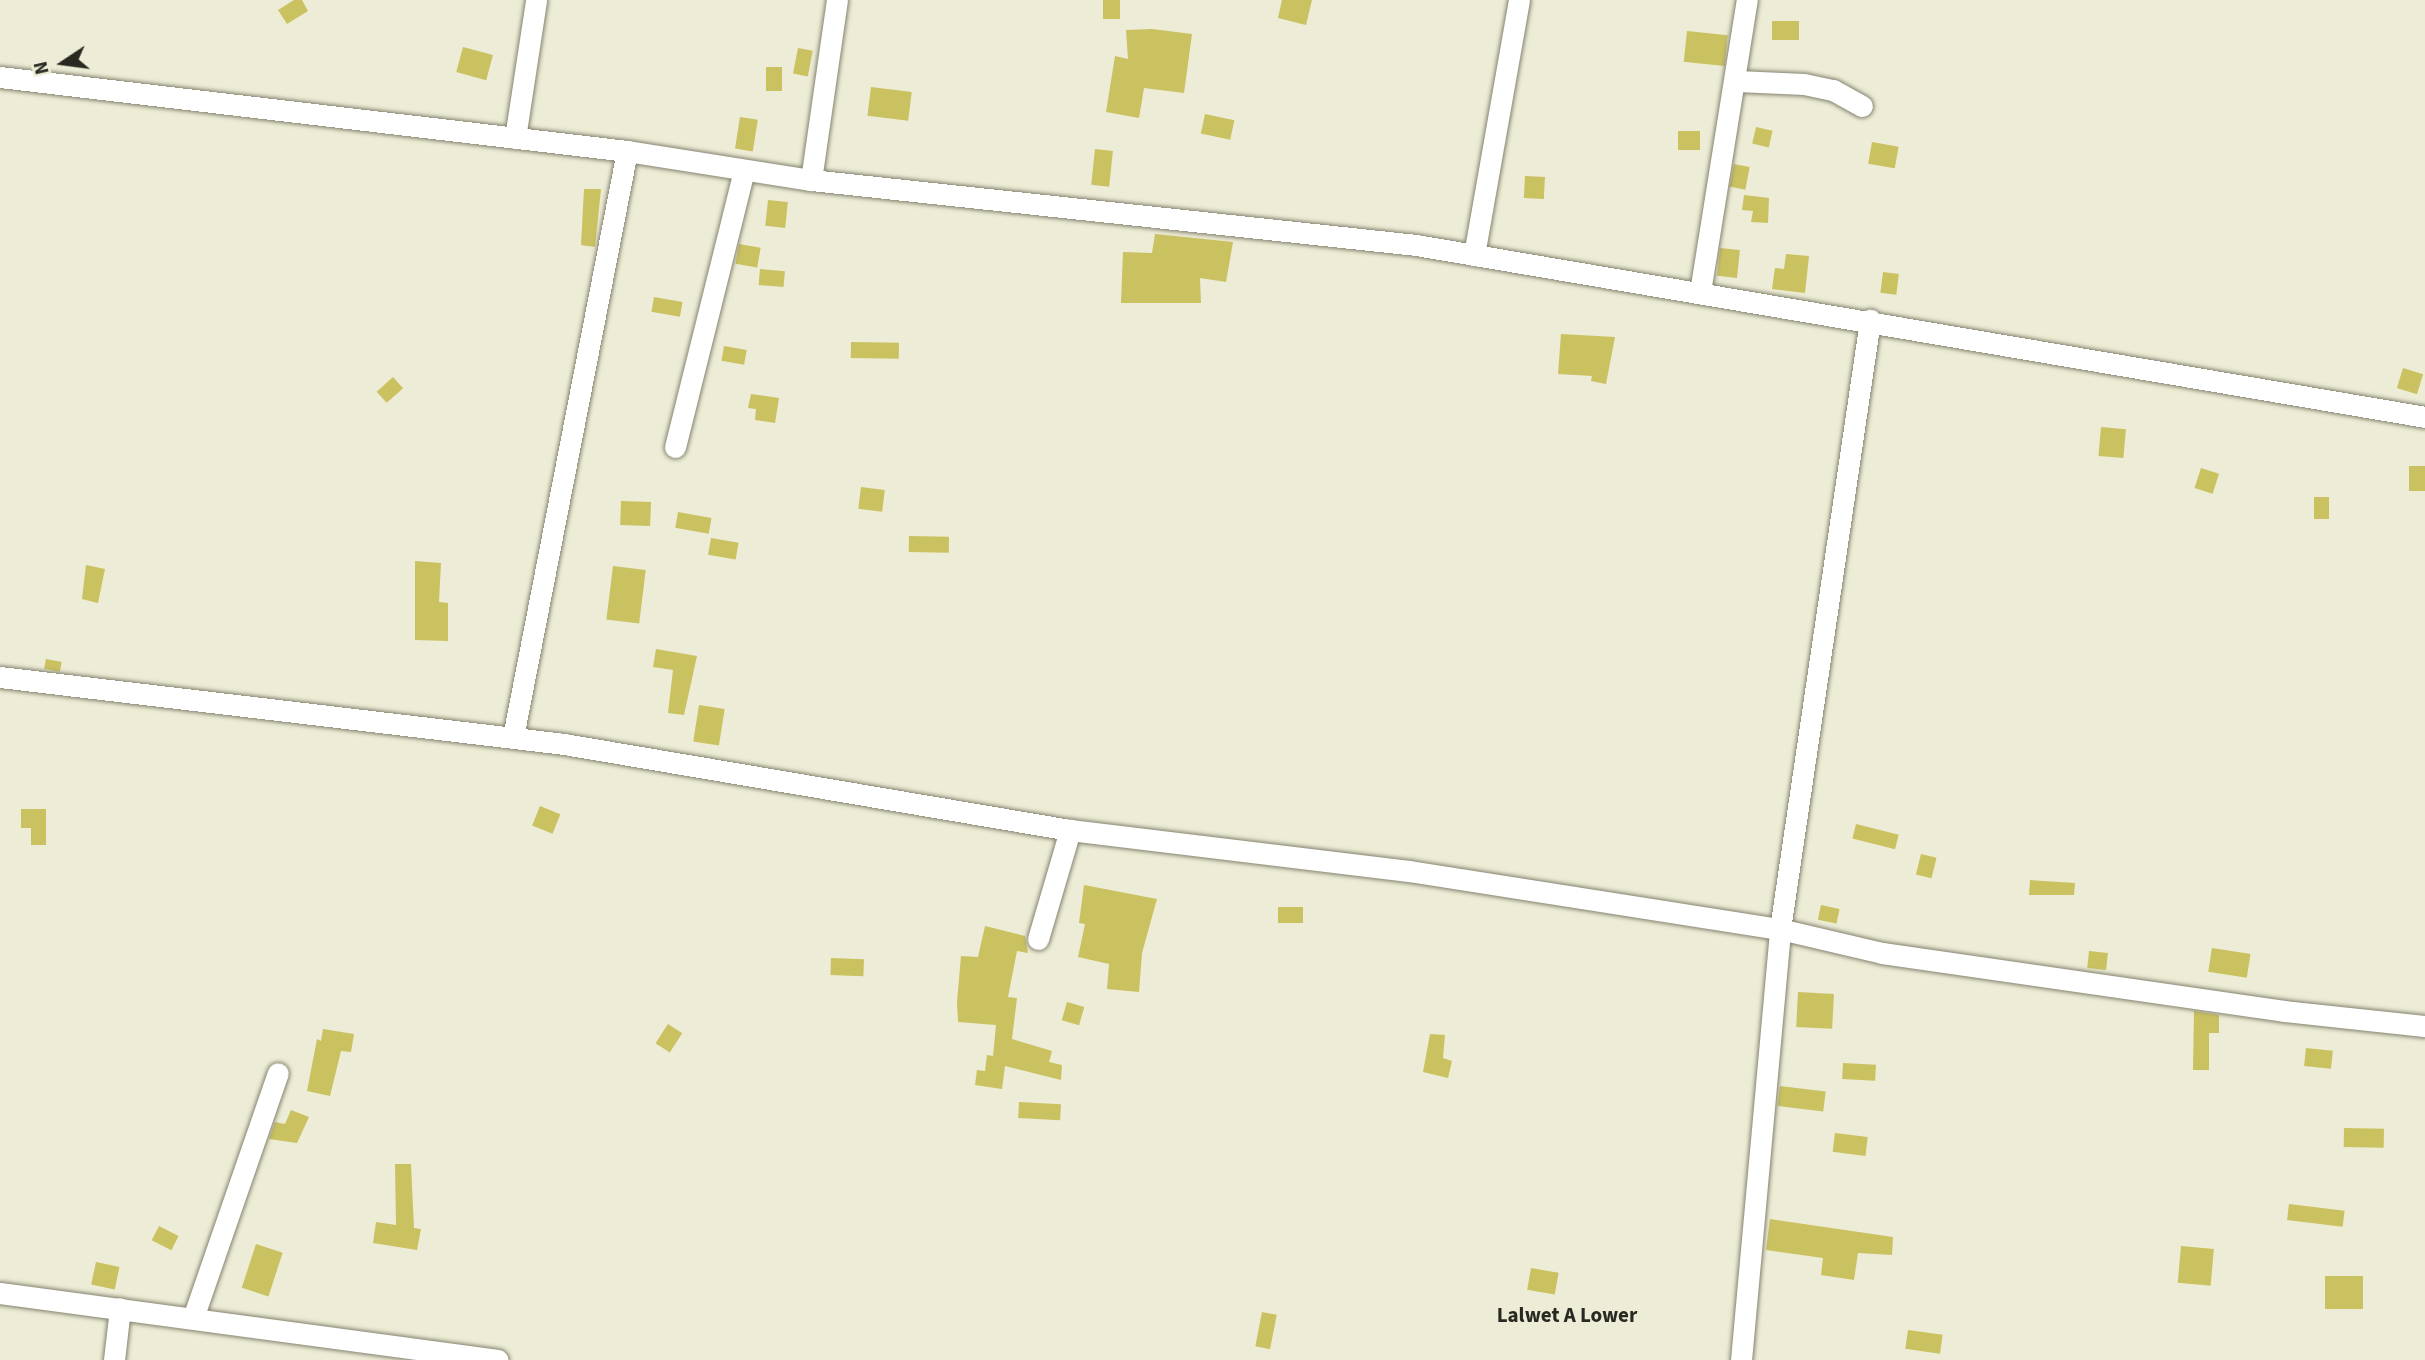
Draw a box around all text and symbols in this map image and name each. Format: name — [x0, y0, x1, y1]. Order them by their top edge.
north arrow — [28, 28, 98, 98]
text: N — [27, 59, 57, 77]
district label: Lalwet A Lower — [1497, 1302, 1637, 1328]

